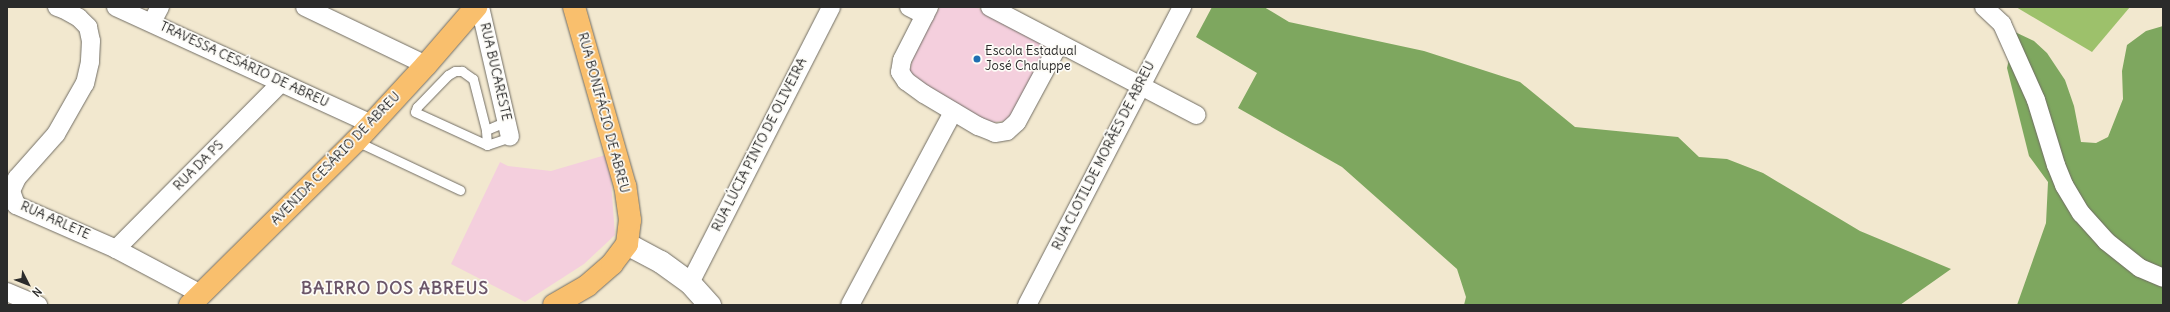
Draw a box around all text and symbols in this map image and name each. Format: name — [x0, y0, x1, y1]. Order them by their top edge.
street label: TRAVESSA CESÁRIO DE ABREU — [157, 19, 331, 111]
street label: RUA BUCARESTE — [476, 21, 514, 123]
street label: RUA BONIFÁCIO DE ABREU — [574, 31, 632, 195]
place label: Escola Estadual José Chaluppe — [985, 44, 1077, 75]
marker: Escola Estadual José Chaluppe — [972, 54, 982, 64]
street label: RUA LÚCIA PINTO DE OLIVEIRA — [709, 56, 811, 234]
street label: RUA CLOTILDE MORÃES DE ABREU — [1049, 59, 1159, 253]
street label: AVENIDA CESÁRIO DE ABREU — [268, 89, 404, 229]
street label: RUA DA PS — [171, 138, 227, 194]
street label: RUA ARLETE — [18, 199, 92, 243]
north arrow — [8, 264, 48, 304]
district label: BAIRRO DOS ABREUS — [301, 279, 489, 299]
text: N — [29, 285, 45, 300]

